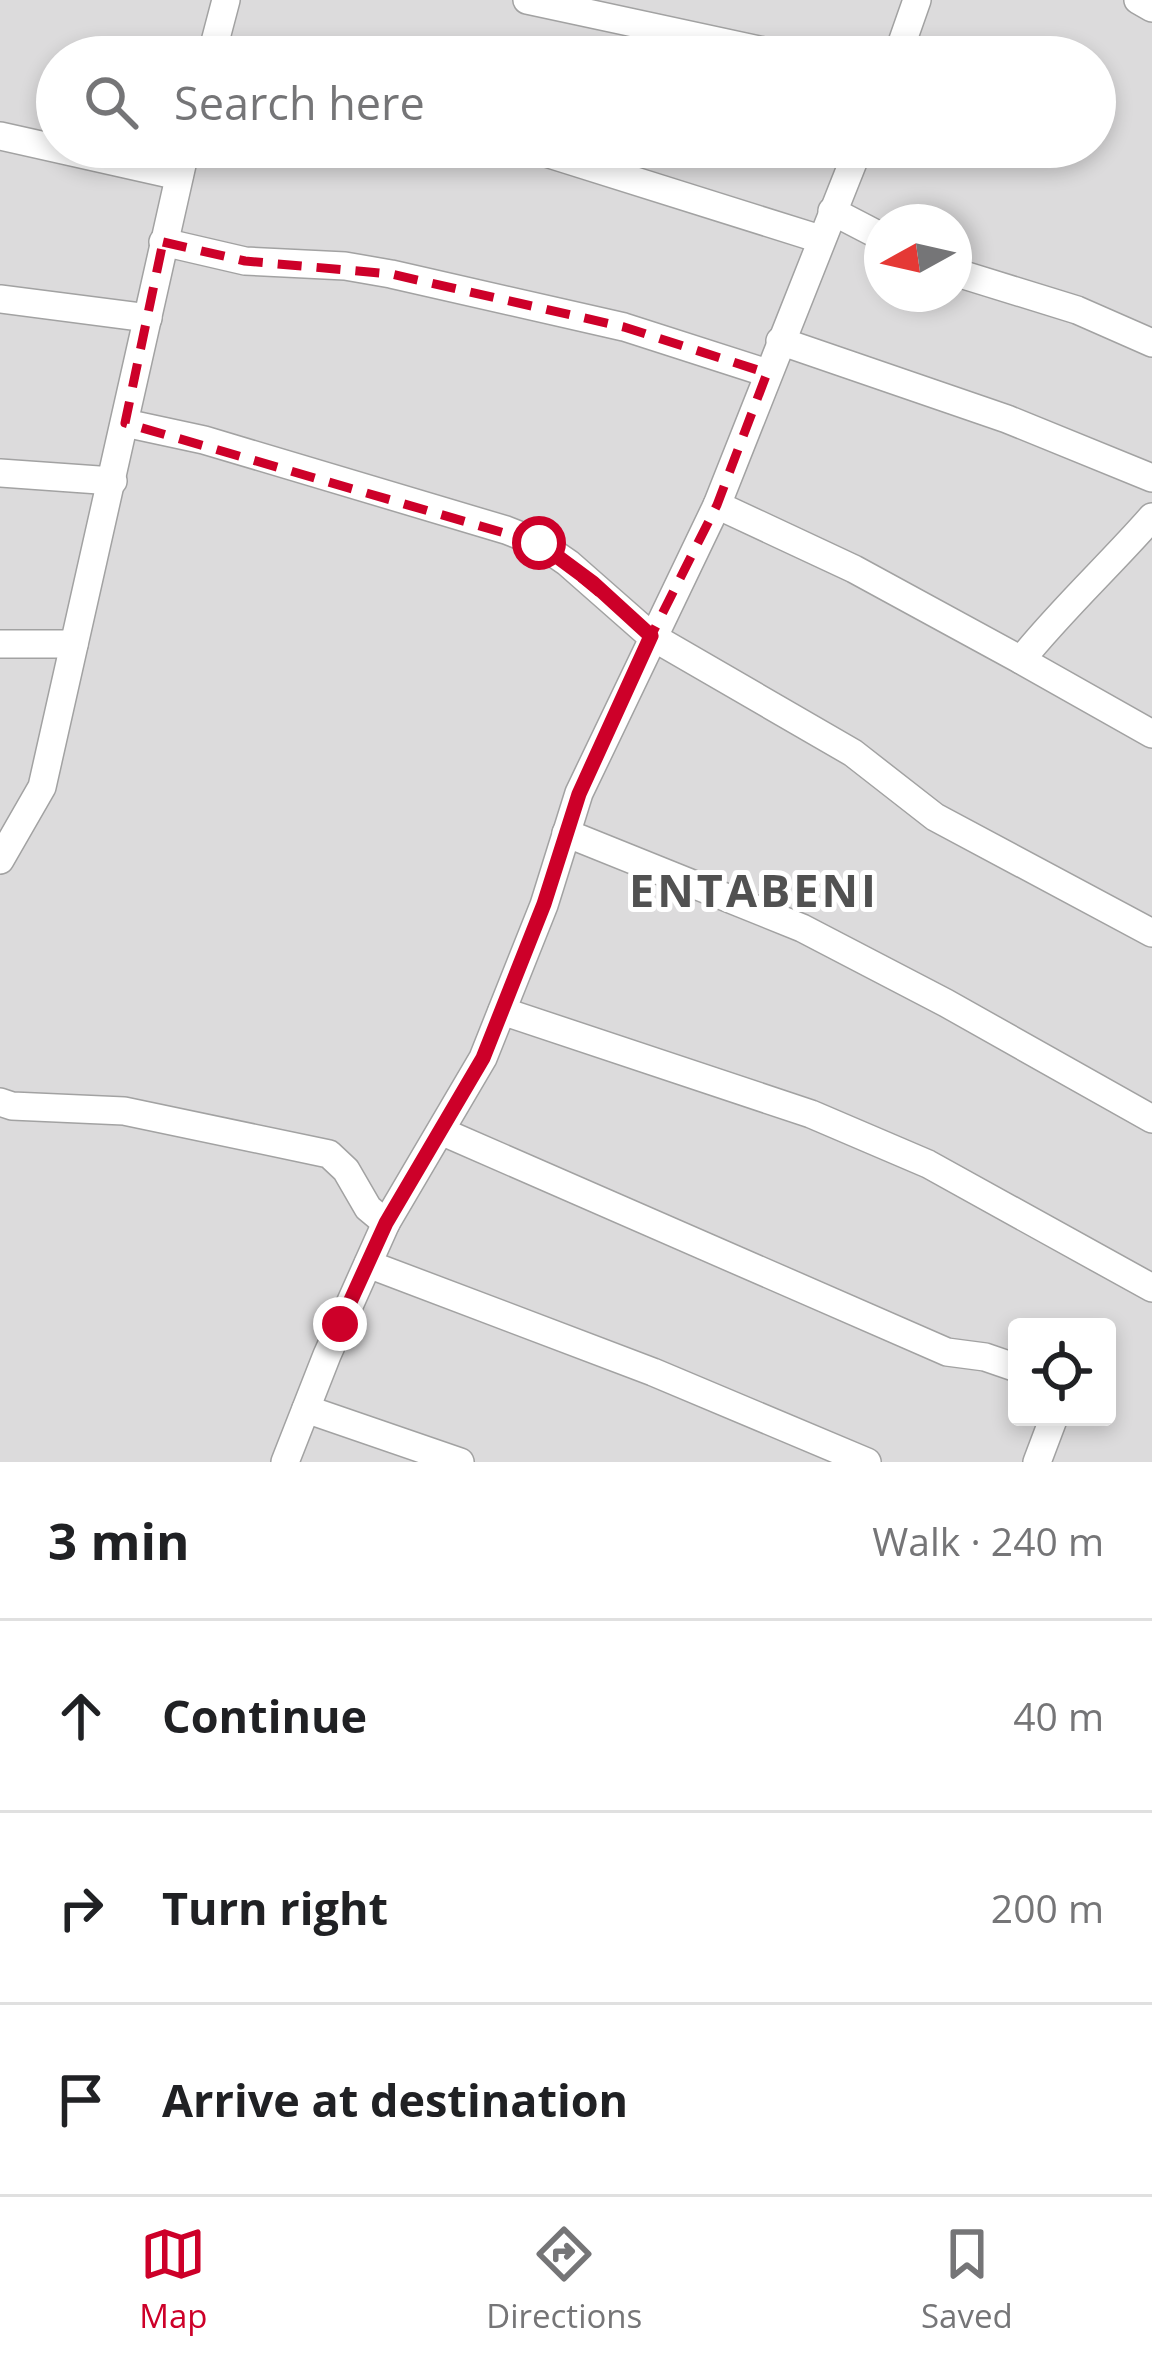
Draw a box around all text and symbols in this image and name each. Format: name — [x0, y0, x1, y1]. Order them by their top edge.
search box — [36, 36, 1116, 168]
icon: search — [78, 69, 144, 135]
text: Search here — [174, 72, 425, 133]
north arrow — [864, 204, 972, 312]
route start — [512, 516, 566, 570]
district label: ENTABENI — [629, 859, 879, 920]
route end — [313, 1297, 367, 1351]
map controls — [1008, 1318, 1116, 1426]
button: locate — [1008, 1318, 1116, 1426]
text: 3 min — [48, 1505, 190, 1575]
text: Walk · 240 m — [872, 1514, 1104, 1567]
icon: ahead — [48, 1683, 114, 1749]
text: Continue — [162, 1685, 367, 1746]
text: 40 m — [1013, 1689, 1104, 1742]
icon: right — [48, 1875, 114, 1941]
text: Turn right — [162, 1877, 388, 1938]
text: 200 m — [991, 1881, 1104, 1934]
icon: arrive — [48, 2067, 114, 2133]
text: Arrive at destination — [162, 2069, 628, 2130]
tab: Map — [139, 2221, 208, 2338]
tab: Directions — [486, 2221, 642, 2338]
tab: Saved — [921, 2221, 1013, 2338]

